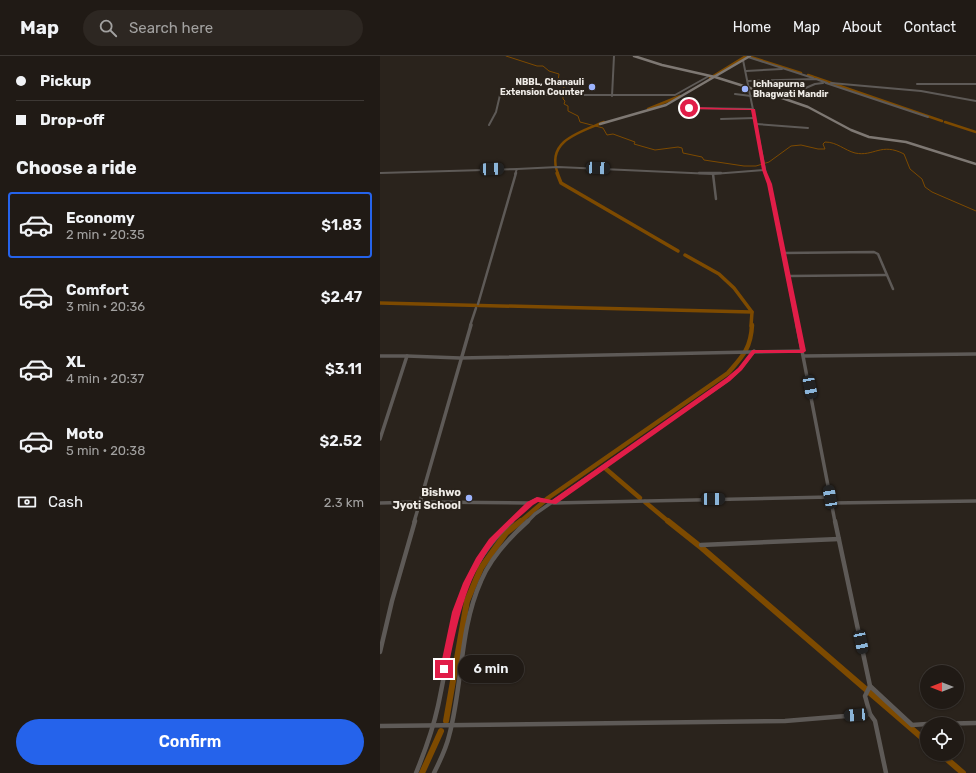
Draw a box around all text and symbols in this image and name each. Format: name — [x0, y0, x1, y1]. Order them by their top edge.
search box — [83, 10, 363, 46]
text: Map — [20, 16, 59, 39]
icon: search — [97, 17, 119, 39]
text: Search here — [129, 19, 213, 37]
text: Home — [733, 19, 771, 36]
text: Map — [793, 19, 820, 36]
text: About — [842, 19, 882, 36]
text: Contact — [904, 19, 956, 36]
text: Pickup — [40, 72, 91, 90]
place label: NBBL, Chanauli Extension Counter — [500, 77, 584, 97]
place label: Ichhapurna Bhagwati Mandir — [753, 79, 828, 100]
marker: NBBL, Chanauli Extension Counter — [587, 82, 597, 92]
marker: Ichhapurna Bhagwati Mandir — [740, 84, 750, 94]
route start — [680, 99, 698, 117]
text: Drop-off — [40, 111, 104, 129]
text: Choose a ride — [16, 157, 137, 179]
car — [586, 161, 610, 175]
car — [480, 163, 504, 175]
icon: car — [18, 207, 54, 243]
text: Economy — [66, 209, 135, 227]
text: $1.83 — [321, 216, 362, 234]
text: 2 min · 20:35 — [66, 227, 145, 242]
icon: car — [18, 279, 54, 315]
text: Comfort — [66, 281, 129, 299]
text: $2.47 — [321, 288, 362, 306]
text: 3 min · 20:36 — [66, 299, 145, 314]
icon: car — [18, 351, 54, 387]
text: XL — [66, 353, 85, 371]
text: $3.11 — [325, 360, 362, 378]
text: 4 min · 20:37 — [66, 371, 144, 386]
car — [802, 374, 818, 400]
icon: car — [18, 423, 54, 459]
text: Moto — [66, 425, 104, 443]
text: $2.52 — [320, 432, 362, 450]
text: 5 min · 20:38 — [66, 443, 145, 458]
car — [822, 484, 838, 510]
place label: Bishwo Jyoti School — [392, 486, 461, 512]
icon: cash — [16, 491, 38, 513]
text: Cash — [48, 493, 83, 511]
marker: Bishwo Jyoti School — [464, 493, 474, 503]
car — [701, 493, 725, 505]
text: 2.3 km — [324, 495, 364, 510]
car — [853, 629, 869, 655]
callout: 6 min — [458, 655, 524, 683]
route end — [435, 660, 453, 678]
text: 6 min — [474, 661, 508, 676]
north arrow — [920, 665, 964, 709]
map controls — [920, 665, 964, 761]
car — [844, 708, 868, 722]
button: locate — [920, 717, 964, 761]
button: Confirm — [16, 719, 364, 765]

